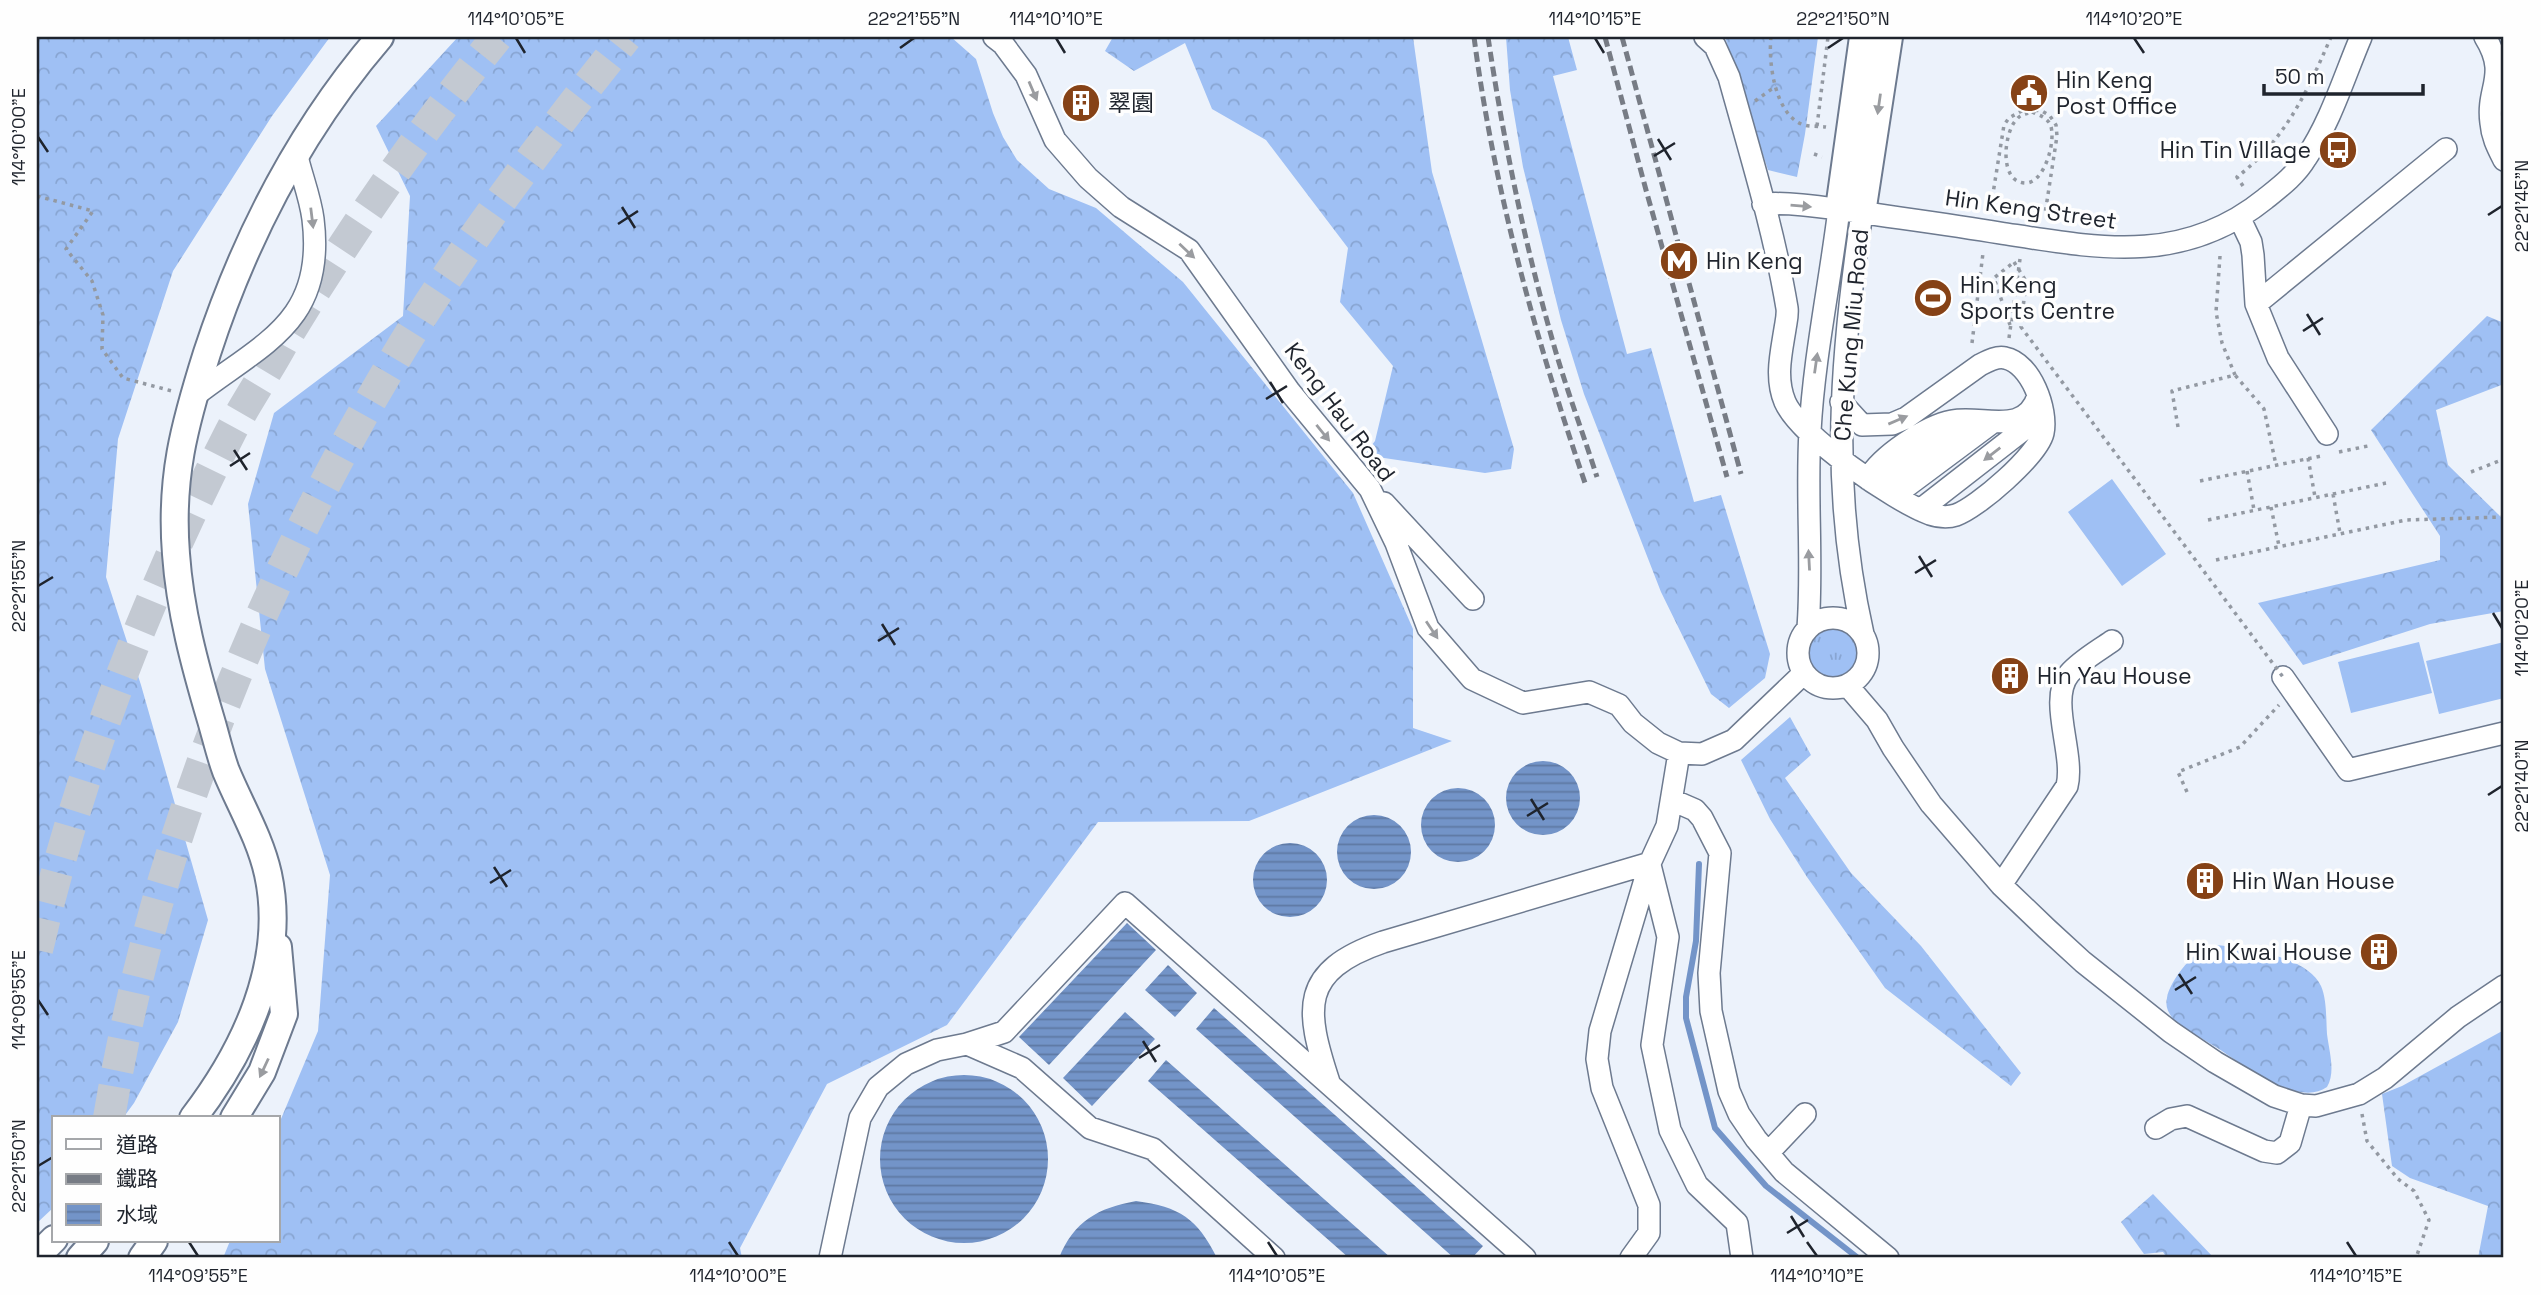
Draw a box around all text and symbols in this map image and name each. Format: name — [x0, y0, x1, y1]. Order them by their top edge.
text: 114°10'05"E — [468, 7, 564, 30]
text: 22°21'55"N — [868, 7, 960, 30]
text: 114°10'10"E — [1009, 7, 1103, 30]
text: 114°10'15"E — [1549, 7, 1641, 30]
text: 22°21'50"N — [1796, 7, 1890, 30]
text: 114°10'20"E — [2086, 7, 2182, 30]
scale bar — [2264, 52, 2424, 96]
text: 50 m — [2275, 63, 2325, 90]
place label: Hin Keng Post Office — [2056, 65, 2177, 121]
public building icon: Hin Keng Post Office — [2008, 72, 2050, 114]
one-way arrow — [1027, 81, 1039, 101]
building icon: 翠園 — [1060, 82, 1102, 124]
text: 114°10'00"E — [7, 88, 30, 186]
place label: 翠園 — [1108, 88, 1154, 118]
one-way arrow — [1873, 93, 1884, 115]
bus stop icon: Hin Tin Village — [2317, 129, 2359, 171]
place label: Hin Tin Village — [2160, 135, 2311, 165]
text: 22°21'45"N — [2510, 160, 2533, 252]
street label: Hin Keng Street — [1943, 182, 2119, 236]
one-way arrow — [1790, 200, 1812, 211]
one-way arrow — [307, 207, 318, 229]
street label: Che Kung Miu Road — [1827, 228, 1875, 442]
metro station icon: Hin Keng — [1658, 240, 1700, 282]
one-way arrow — [1178, 243, 1195, 259]
place label: Hin Keng — [1706, 246, 1803, 276]
place label: Hin Keng Sports Centre — [1960, 270, 2115, 326]
sports icon: Hin Keng Sports Centre — [1912, 277, 1954, 319]
street label: Keng Hau Road — [1278, 337, 1402, 487]
one-way arrow — [1811, 352, 1822, 374]
one-way arrow — [1888, 414, 1908, 426]
one-way arrow — [1316, 423, 1331, 441]
one-way arrow — [1983, 447, 2001, 462]
text: 22°21'55"N — [7, 540, 30, 632]
one-way arrow — [1804, 548, 1815, 570]
text: 114°10'20"E — [2510, 580, 2533, 676]
one-way arrow — [1425, 621, 1439, 639]
building icon: Hin Yau House — [1989, 655, 2031, 697]
place label: Hin Yau House — [2037, 661, 2192, 691]
text: 22°21'40"N — [2510, 739, 2533, 833]
building icon: Hin Wan House — [2184, 860, 2226, 902]
place label: Hin Wan House — [2232, 866, 2395, 896]
building icon: Hin Kwai House — [2358, 931, 2400, 973]
place label: Hin Kwai House — [2186, 937, 2352, 967]
text: 114°09'55"E — [7, 950, 30, 1050]
one-way arrow — [258, 1058, 269, 1078]
legend — [52, 1116, 280, 1242]
text: 22°21'50"N — [7, 1119, 30, 1213]
text: 道路 — [116, 1131, 158, 1158]
text: 鐵路 — [116, 1165, 158, 1192]
text: 水域 — [116, 1201, 158, 1228]
text: 114°09'55"E — [148, 1264, 248, 1287]
text: 114°10'00"E — [689, 1264, 787, 1287]
text: 114°10'05"E — [1229, 1264, 1325, 1287]
text: 114°10'10"E — [1770, 1264, 1864, 1287]
text: 114°10'15"E — [2310, 1264, 2402, 1287]

